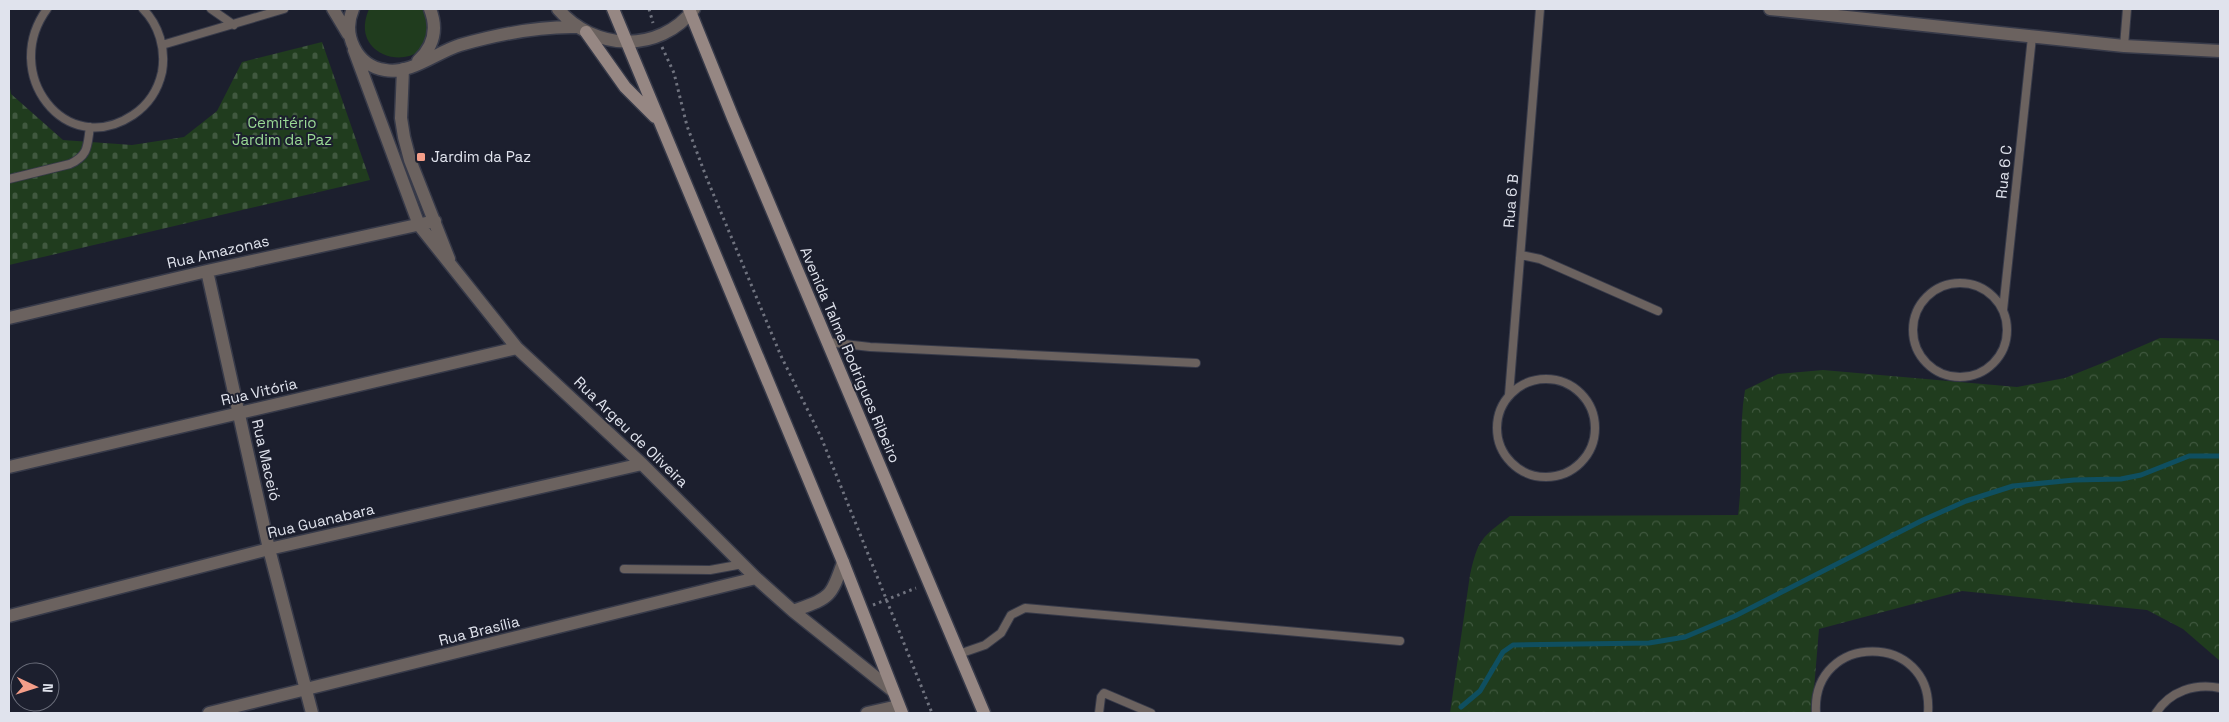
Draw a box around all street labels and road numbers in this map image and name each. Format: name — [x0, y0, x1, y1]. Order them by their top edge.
street label: Rua 6 C — [1991, 144, 2016, 200]
street label: Rua 6 B — [1499, 173, 1522, 229]
street label: Rua Amazonas — [165, 230, 271, 273]
street label: Avenida Talma Rodrigues Ribeiro — [796, 244, 905, 466]
street label: Rua Argeu de Oliveira — [570, 372, 693, 491]
street label: Rua Vitória — [219, 373, 299, 410]
street label: Rua Maceió — [248, 417, 285, 503]
street label: Rua Guanabara — [266, 499, 376, 542]
street label: Rua Brasília — [437, 611, 522, 650]

